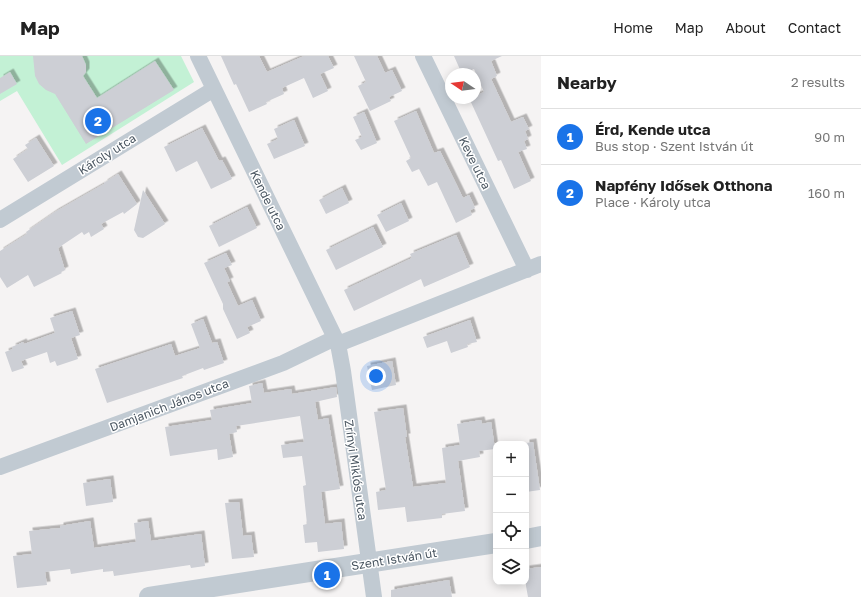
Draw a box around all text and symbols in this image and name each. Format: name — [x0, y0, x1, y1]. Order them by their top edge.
text: Map — [20, 16, 60, 39]
text: Home — [613, 19, 653, 36]
text: Map — [675, 19, 703, 36]
text: About — [725, 19, 766, 36]
text: Contact — [788, 19, 841, 36]
north arrow — [445, 68, 481, 104]
text: Nearby — [557, 72, 617, 93]
text: 2 results — [791, 74, 845, 90]
pin: 2 — [85, 106, 111, 136]
text: Érd, Kende utca — [595, 120, 710, 138]
text: 1 — [567, 129, 573, 145]
text: 90 m — [814, 129, 845, 145]
street label: Károly utca — [75, 130, 139, 178]
street label: Keve utca — [456, 134, 494, 192]
text: Bus stop · Szent István út — [595, 138, 754, 154]
street label: Kende utca — [247, 167, 289, 233]
text: Napfény Idősek Otthona — [595, 176, 772, 194]
text: 2 — [566, 185, 574, 201]
text: 160 m — [808, 185, 845, 201]
text: Place · Károly utca — [595, 194, 711, 210]
your location — [366, 366, 386, 386]
street label: Damjanich János utca — [107, 375, 231, 435]
street label: Zrínyi Miklós utca — [342, 419, 370, 521]
map controls — [493, 441, 529, 585]
button: + — [493, 441, 529, 477]
button: − — [493, 477, 529, 513]
button: locate — [493, 513, 529, 549]
street label: Szent István út — [350, 545, 438, 573]
button: layers — [493, 549, 529, 585]
pin: 1 — [314, 560, 340, 590]

